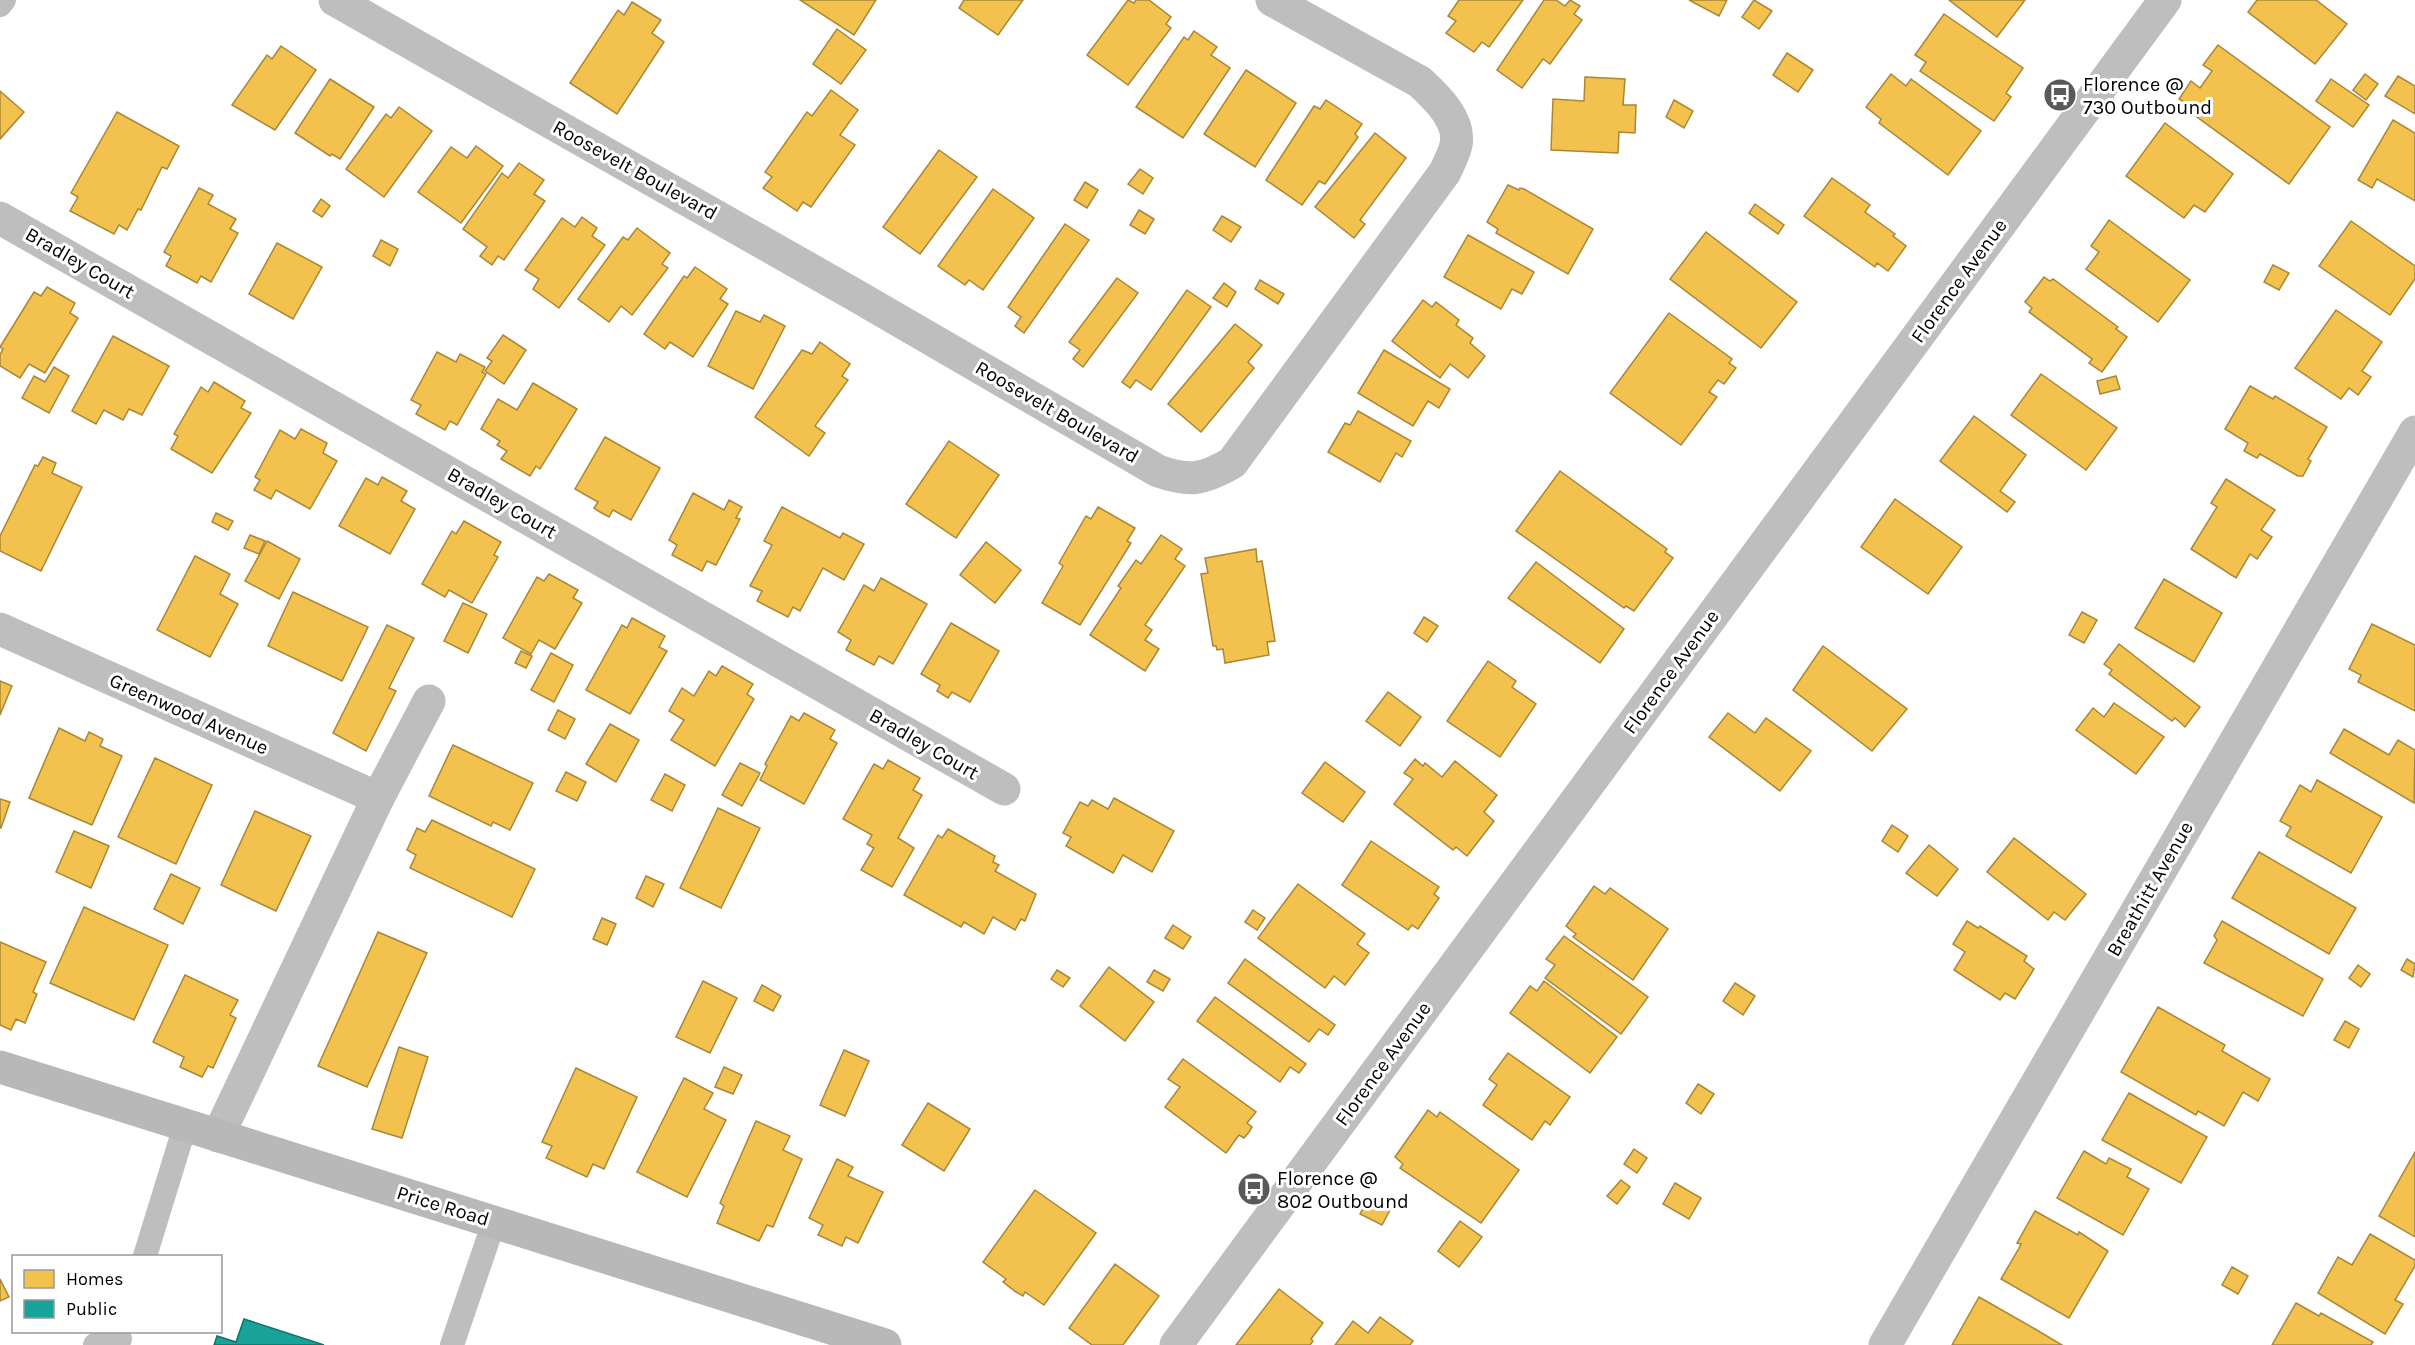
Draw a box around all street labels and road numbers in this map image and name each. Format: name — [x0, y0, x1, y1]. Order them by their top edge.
street label: Roosevelt Boulevard — [549, 115, 721, 225]
street label: Florence Avenue — [1906, 214, 2012, 348]
street label: Bradley Court — [21, 222, 139, 304]
street label: Roosevelt Boulevard — [971, 356, 1143, 468]
street label: Bradley Court — [443, 462, 561, 544]
street label: Florence Avenue — [1618, 605, 1724, 739]
street label: Greenwood Avenue — [106, 669, 272, 759]
street label: Bradley Court — [865, 703, 983, 785]
street label: Breathitt Avenue — [2102, 817, 2198, 961]
street label: Florence Avenue — [1330, 997, 1436, 1131]
street label: Price Road — [394, 1181, 492, 1231]

